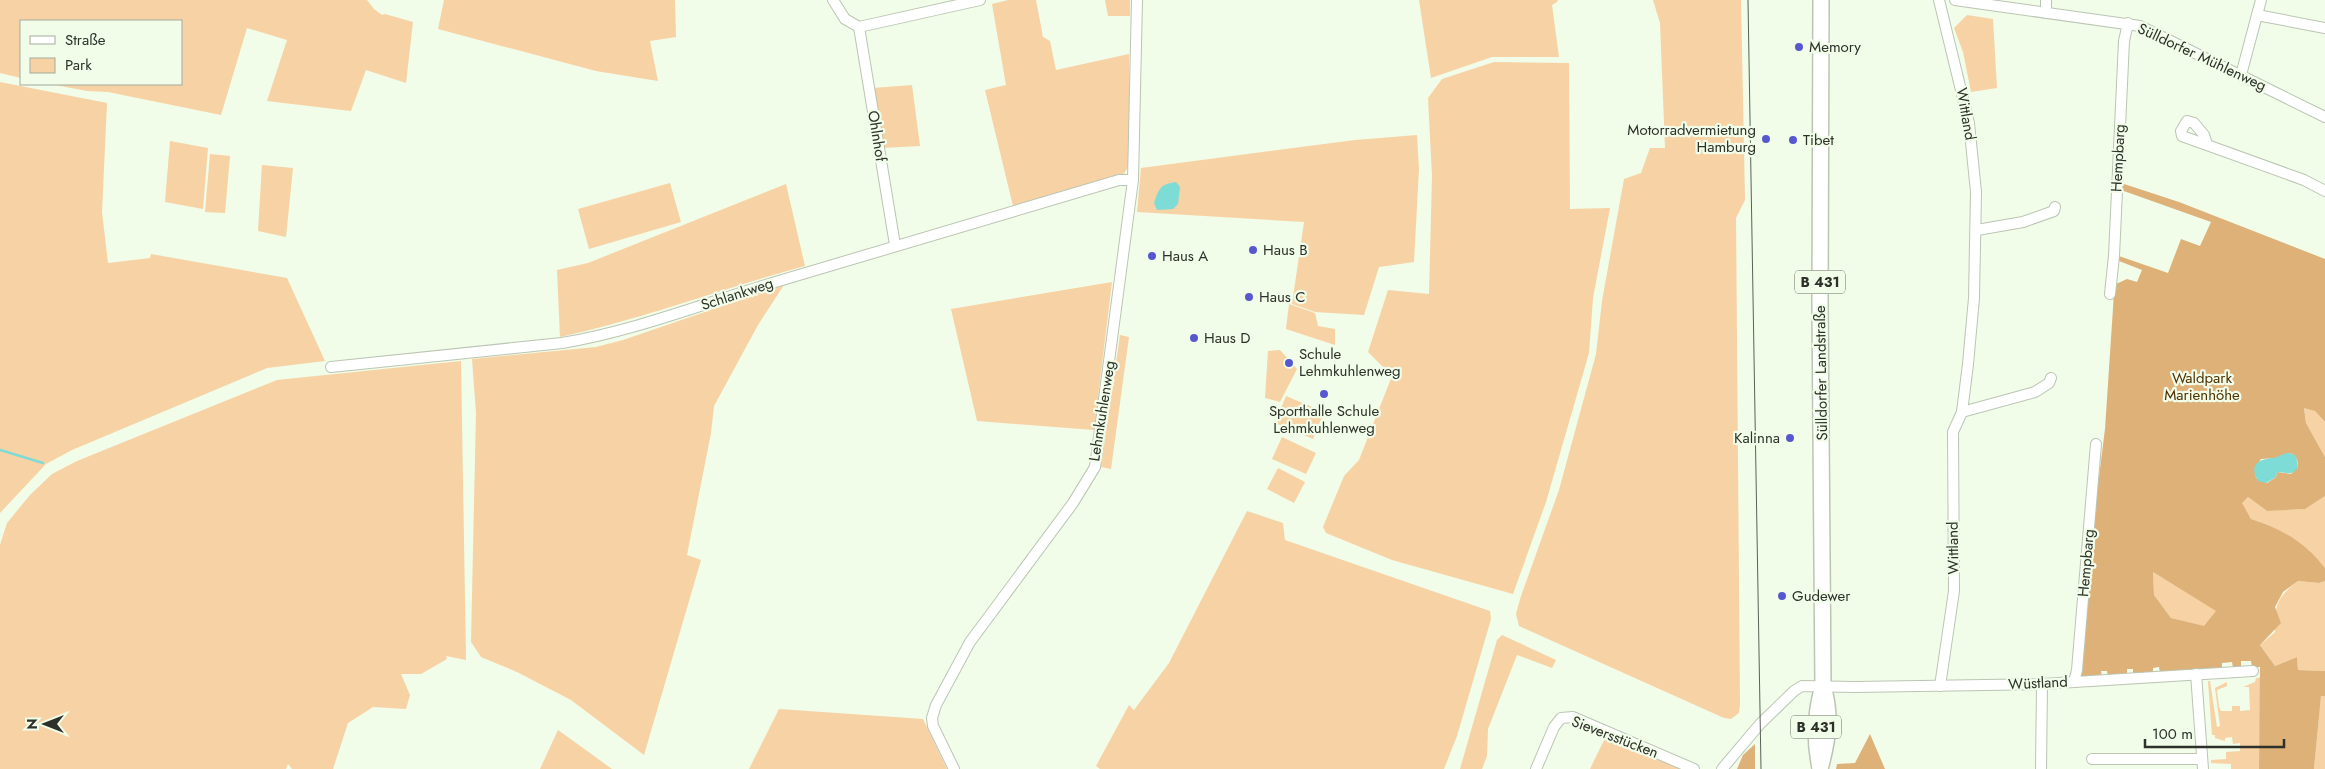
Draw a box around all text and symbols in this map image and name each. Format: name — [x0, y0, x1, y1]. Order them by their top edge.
street label: Sülldorfer Mühlenweg — [2134, 18, 2270, 96]
legend — [20, 20, 182, 85]
text: Straße — [65, 29, 106, 51]
place label: Memory — [1809, 36, 1861, 58]
marker: Memory — [1793, 41, 1805, 53]
text: Park — [65, 54, 92, 76]
street label: Wittland — [1951, 86, 1981, 142]
street label: Ohlnhof — [862, 109, 892, 164]
place label: Motorradvermietung Hamburg — [1627, 119, 1756, 158]
street label: Hempbarg — [2105, 124, 2131, 192]
place label: Tibet — [1803, 129, 1834, 151]
marker: Motorradvermietung Hamburg — [1760, 133, 1772, 145]
marker: Tibet — [1787, 134, 1799, 146]
place label: Haus B — [1263, 239, 1308, 261]
marker: Haus B — [1247, 244, 1259, 256]
place label: Haus A — [1162, 245, 1208, 267]
marker: Haus A — [1146, 250, 1158, 262]
road number: B 431 — [1795, 270, 1845, 294]
street label: Schlankweg — [698, 272, 776, 316]
place label: Haus C — [1259, 286, 1306, 308]
marker: Haus C — [1243, 291, 1255, 303]
street label: Sülldorfer Landstraße — [1809, 305, 1833, 441]
place label: Haus D — [1204, 327, 1251, 349]
marker: Haus D — [1188, 332, 1200, 344]
place label: Schule Lehmkuhlenweg — [1299, 343, 1400, 382]
marker: Schule Lehmkuhlenweg — [1283, 357, 1295, 369]
street label: Lehmkuhlenweg — [1083, 359, 1121, 463]
park label: Waldpark Marienhöhe — [2164, 367, 2240, 406]
marker: Sporthalle Schule Lehmkuhlenweg — [1318, 388, 1330, 400]
place label: Sporthalle Schule Lehmkuhlenweg — [1269, 400, 1379, 439]
place label: Kalinna — [1734, 427, 1780, 449]
marker: Kalinna — [1784, 432, 1796, 444]
street label: Wittland — [1942, 521, 1964, 575]
street label: Hempbarg — [2072, 528, 2100, 598]
place label: Gudewer — [1792, 585, 1851, 607]
marker: Gudewer — [1776, 590, 1788, 602]
street label: Wüstland — [2008, 670, 2068, 696]
north arrow — [20, 699, 70, 749]
street label: Sieversstücken — [1568, 710, 1662, 764]
road number: B 431 — [1791, 716, 1841, 739]
scale bar — [2145, 716, 2284, 748]
text: N — [22, 718, 42, 730]
text: 100 m — [2152, 723, 2193, 745]

